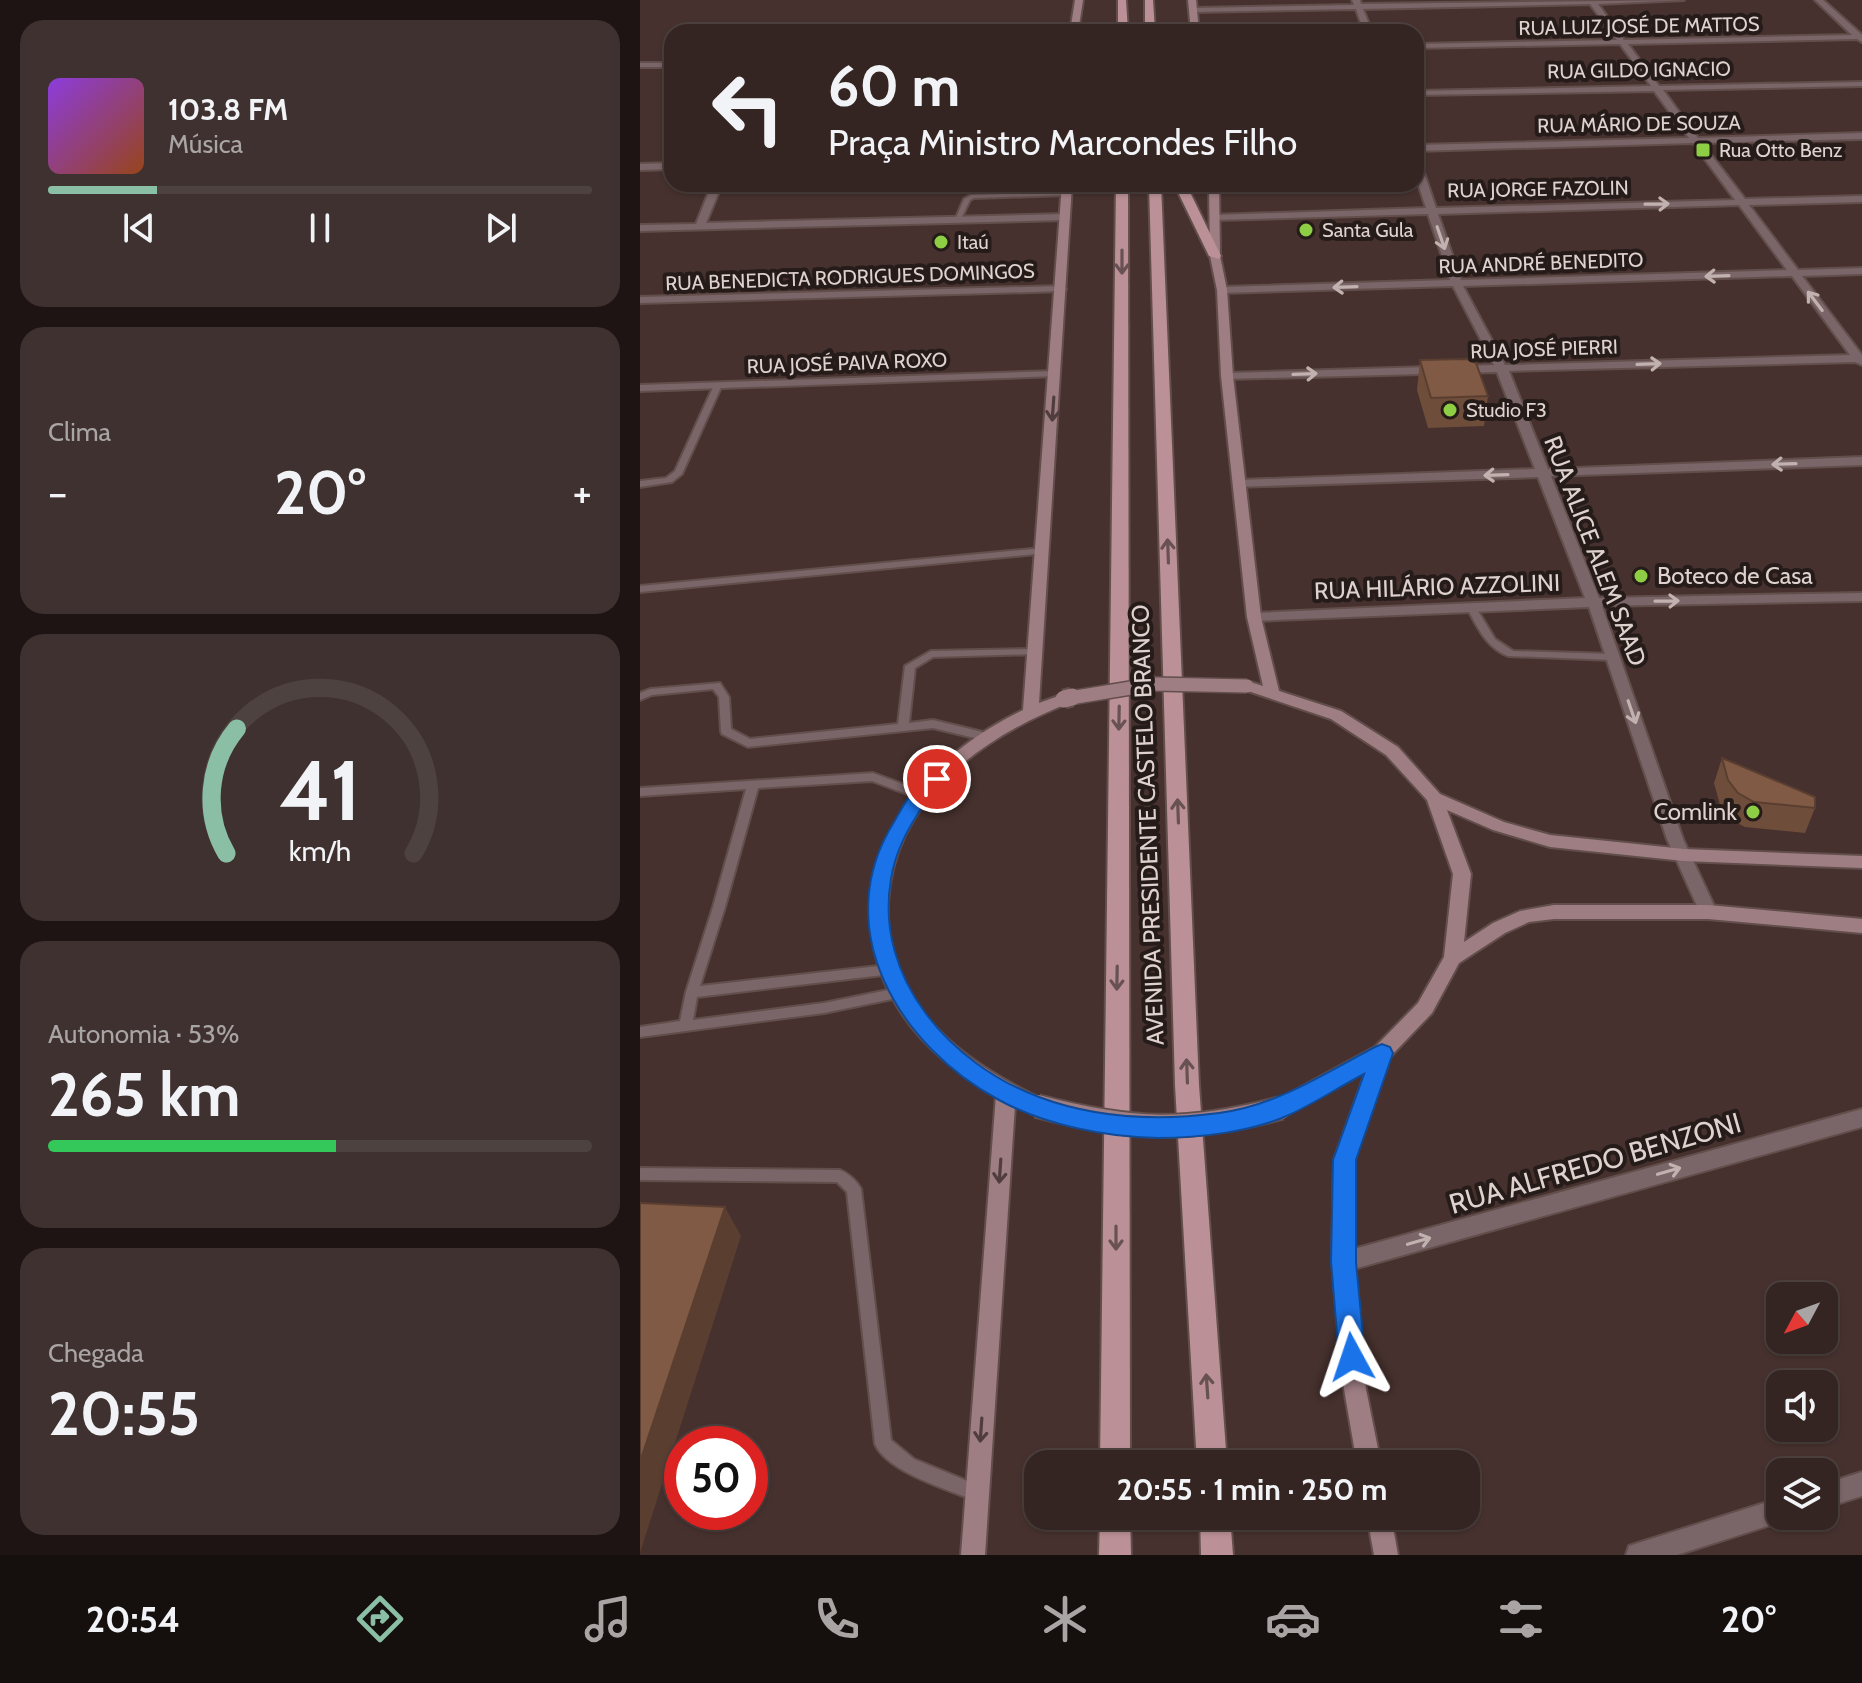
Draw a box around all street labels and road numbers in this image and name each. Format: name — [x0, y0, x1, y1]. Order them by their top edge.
street label: RUA LUIZ JOSÉ DE MATTOS — [1518, 12, 1760, 40]
street label: RUA GILDO IGNACIO — [1547, 56, 1731, 84]
street label: RUA MÁRIO DE SOUZA — [1537, 110, 1742, 138]
street label: RUA JORGE FAZOLIN — [1447, 175, 1629, 203]
street label: RUA ANDRÉ BENEDITO — [1438, 247, 1644, 279]
street label: RUA BENEDICTA RODRIGUES DOMINGOS — [665, 259, 1035, 295]
street label: RUA JOSÉ PIERRI — [1470, 334, 1618, 364]
street label: RUA JOSÉ PAIVA ROXO — [746, 348, 948, 378]
street label: RUA ALICE ALEM SAAD — [1538, 432, 1653, 670]
street label: RUA HILÁRIO AZZOLINI — [1313, 568, 1561, 605]
street label: AVENIDA PRESIDENTE CASTELO BRANCO — [1125, 604, 1170, 1046]
street label: RUA ALFREDO BENZONI — [1445, 1105, 1745, 1221]

